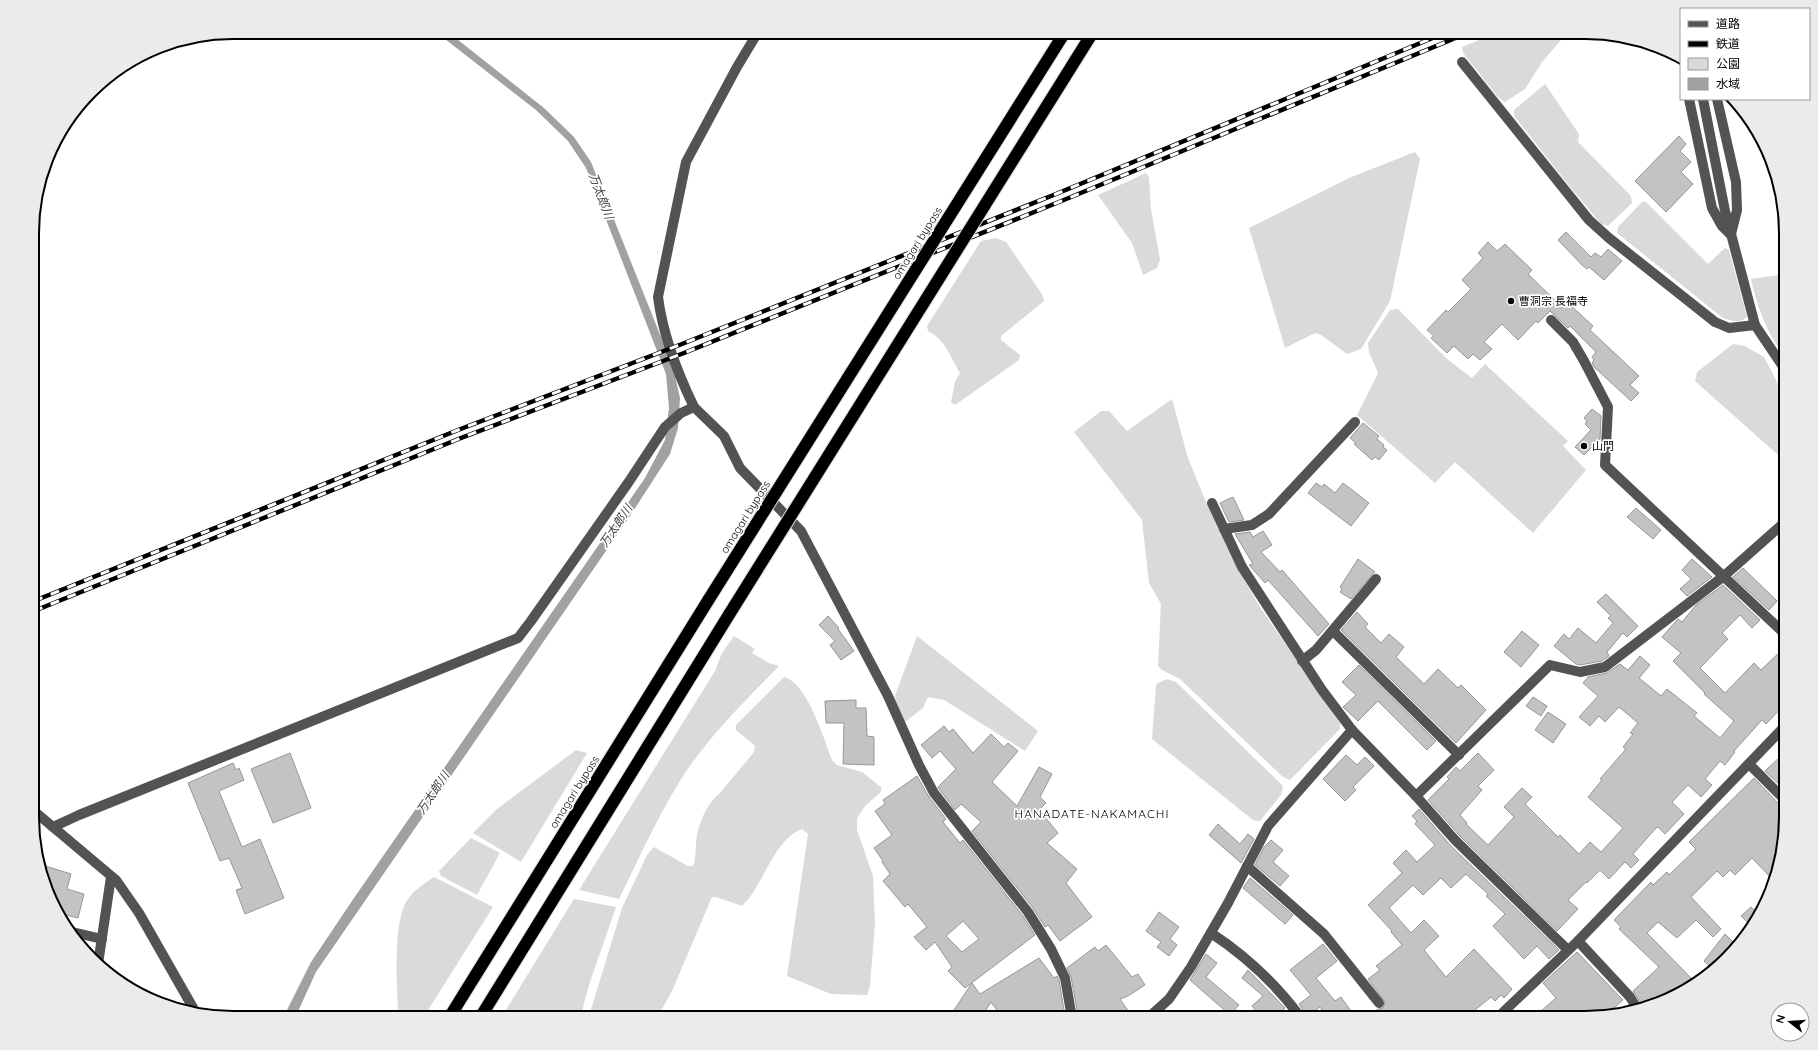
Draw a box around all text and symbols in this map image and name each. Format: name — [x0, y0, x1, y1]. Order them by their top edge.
legend — [1680, 8, 1810, 100]
text: 道路 — [1716, 16, 1740, 31]
text: 鉄道 — [1716, 36, 1740, 51]
text: 公園 — [1716, 56, 1740, 71]
text: 水域 — [1716, 76, 1740, 91]
water label: 万太郎川 — [586, 171, 618, 223]
street label: omagari bypass — [889, 204, 945, 282]
place label: 曹洞宗 長福寺 — [1519, 294, 1588, 308]
marker: 曹洞宗 長福寺 — [1506, 296, 1516, 306]
place label: 山門 — [1592, 439, 1614, 453]
marker: 山門 — [1579, 441, 1589, 451]
street label: omagari bypass — [717, 478, 773, 556]
water label: 万太郎川 — [596, 500, 636, 550]
street label: omagari bypass — [546, 753, 602, 831]
water label: 万太郎川 — [413, 767, 453, 817]
district label: HANADATE-NAKAMACHI — [1015, 806, 1169, 821]
north arrow — [1770, 1002, 1810, 1042]
text: N — [1773, 1013, 1788, 1025]

